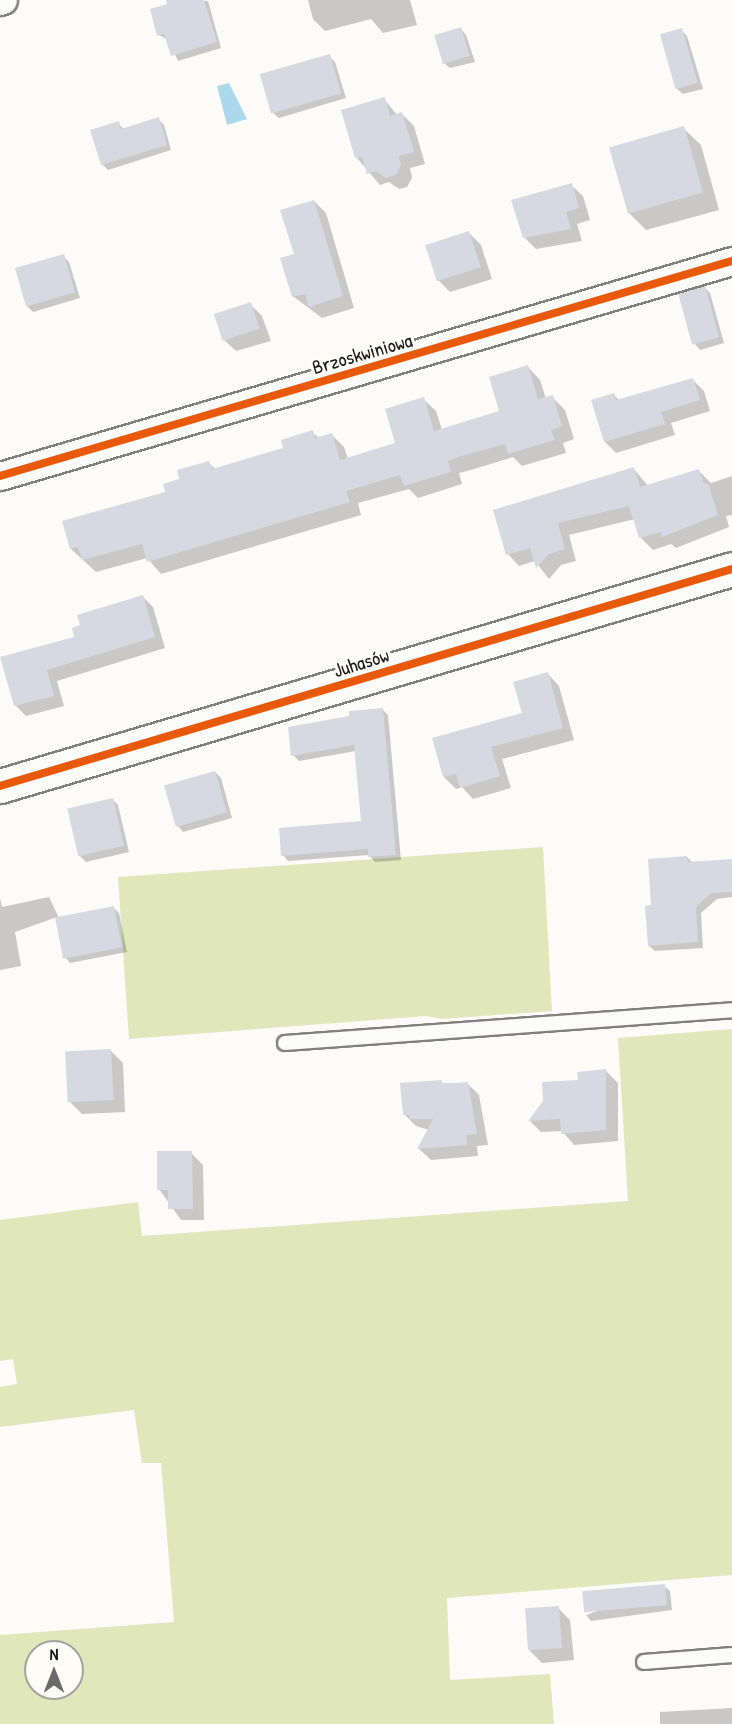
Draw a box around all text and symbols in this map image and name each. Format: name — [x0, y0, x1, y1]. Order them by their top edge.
street label: Brzoskwiniowa — [309, 327, 415, 379]
street label: Juhasów — [330, 642, 392, 682]
north arrow — [24, 1640, 84, 1700]
text: N — [50, 1643, 58, 1665]

